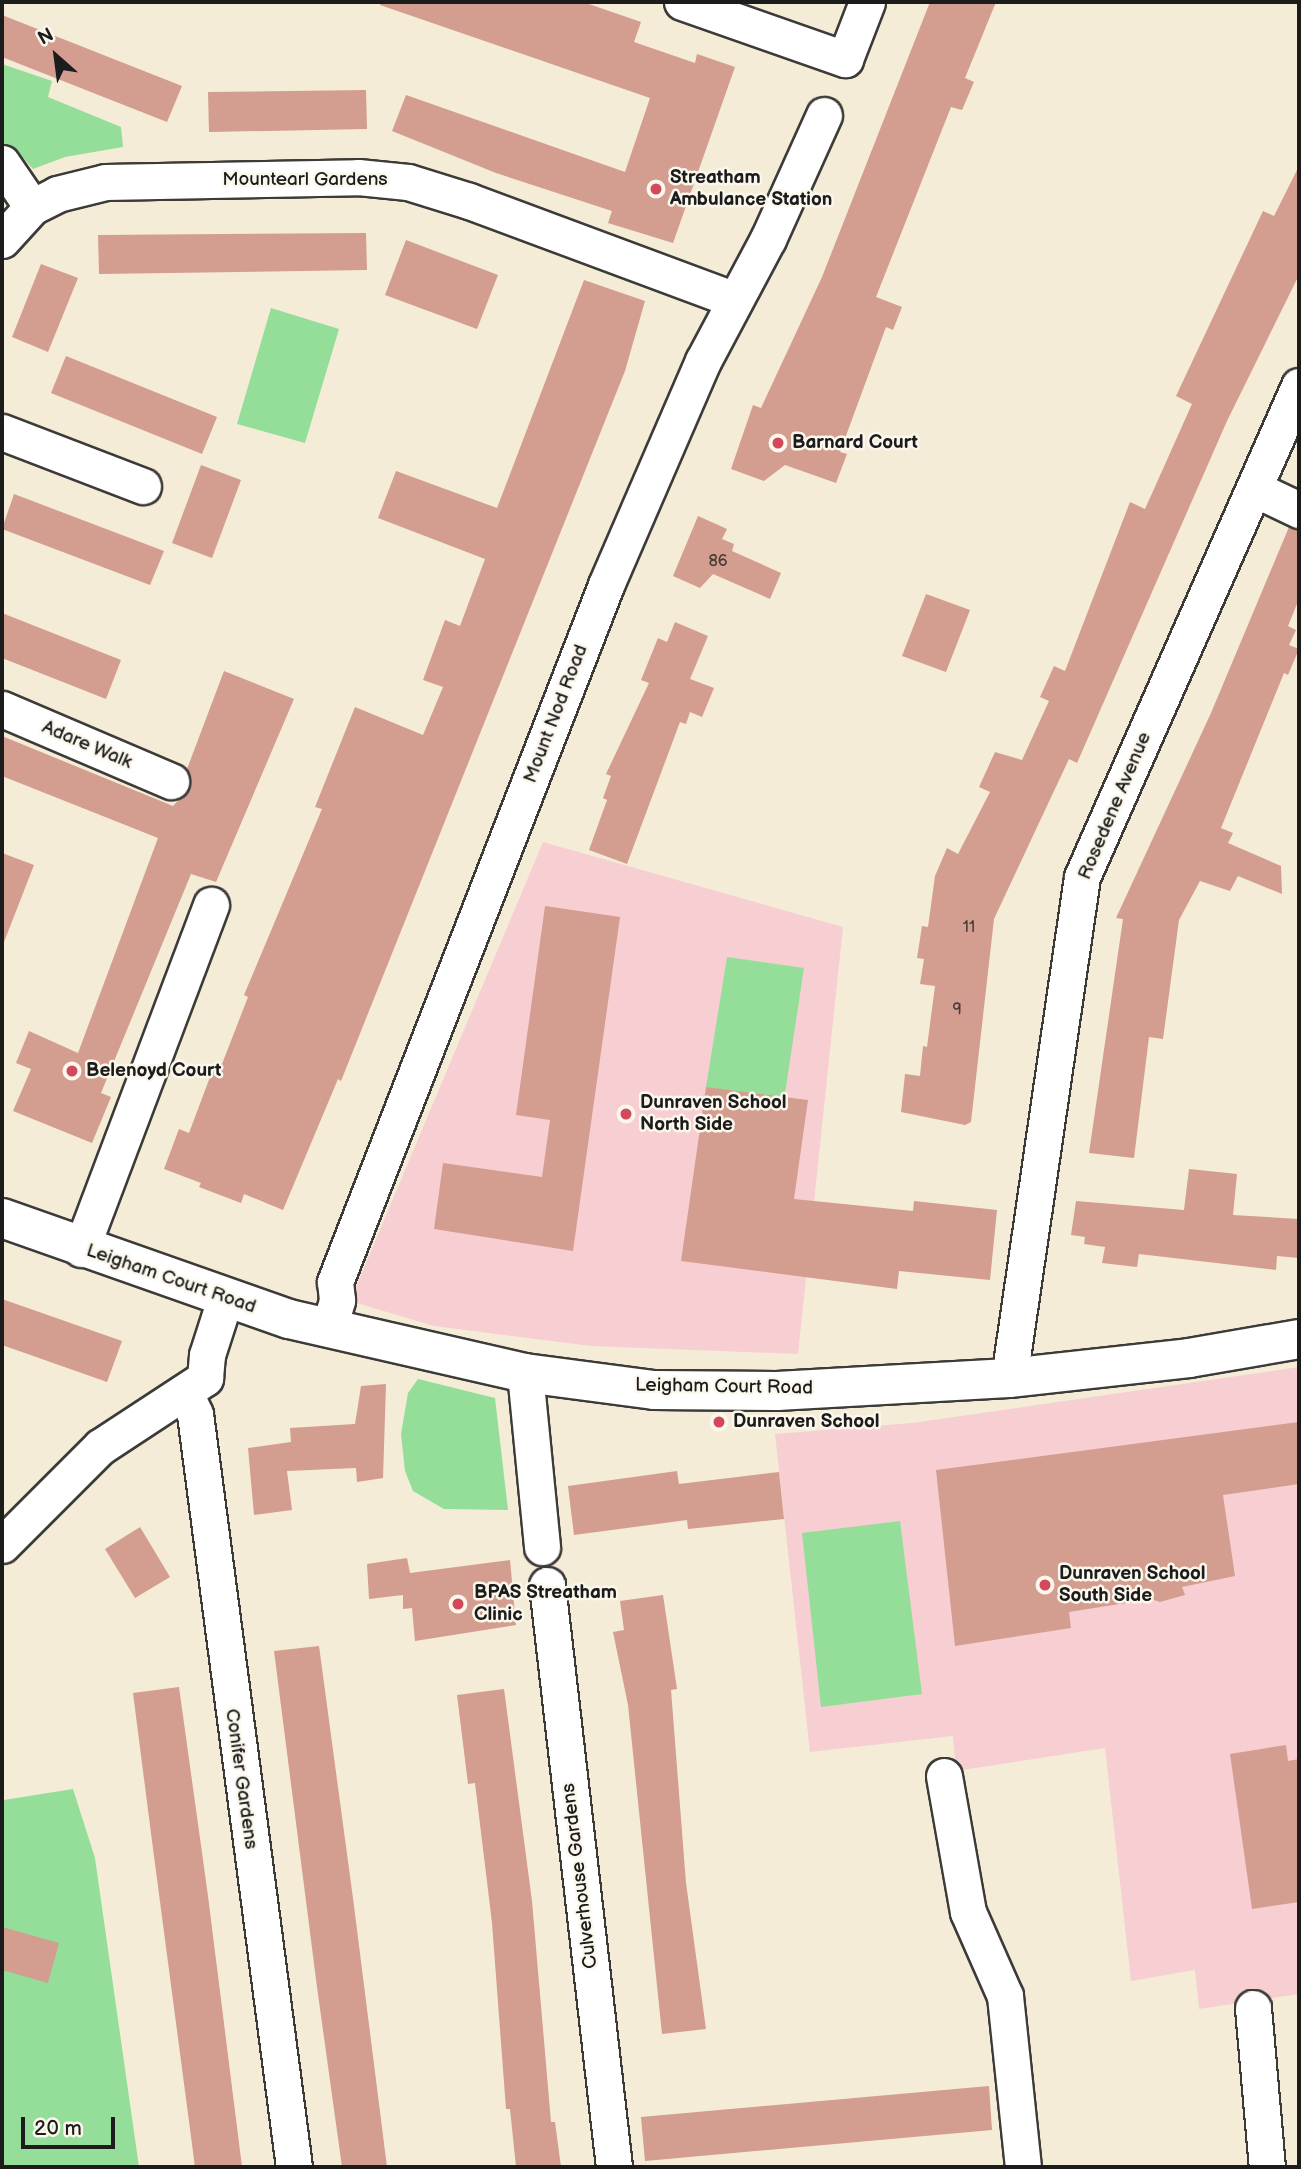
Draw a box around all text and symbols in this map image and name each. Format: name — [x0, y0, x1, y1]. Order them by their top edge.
north arrow — [21, 21, 91, 91]
text: N — [34, 24, 58, 51]
place label: Streatham Ambulance Station — [670, 167, 832, 211]
street label: Mountearl Gardens — [222, 169, 388, 191]
marker: Streatham Ambulance Station — [648, 181, 664, 197]
place label: Barnard Court — [792, 432, 918, 454]
marker: Barnard Court — [770, 435, 786, 451]
house number: 86 — [708, 552, 728, 572]
street label: Mount Nod Road — [519, 642, 593, 786]
street label: Adare Walk — [38, 716, 136, 774]
street label: Rosedene Avenue — [1074, 729, 1156, 883]
house number: 11 — [963, 918, 975, 938]
house number: 9 — [952, 1000, 962, 1020]
place label: Belenoyd Court — [86, 1060, 221, 1082]
marker: Belenoyd Court — [64, 1063, 80, 1079]
place label: Dunraven School North Side — [640, 1092, 787, 1136]
marker: Dunraven School North Side — [618, 1106, 634, 1122]
street label: Leigham Court Road — [83, 1239, 259, 1319]
street label: Leigham Court Road — [635, 1374, 813, 1400]
place label: Dunraven School — [733, 1411, 880, 1433]
marker: Dunraven School — [711, 1414, 727, 1430]
place label: Dunraven School South Side — [1059, 1563, 1206, 1607]
marker: Dunraven School South Side — [1037, 1577, 1053, 1593]
place label: BPAS Streatham Clinic — [474, 1582, 617, 1626]
marker: BPAS Streatham Clinic — [448, 1594, 468, 1614]
street label: Conifer Gardens — [220, 1707, 262, 1851]
street label: Culverhouse Gardens — [557, 1782, 603, 1970]
scale bar — [24, 2102, 119, 2146]
text: 20 m — [34, 2116, 82, 2141]

